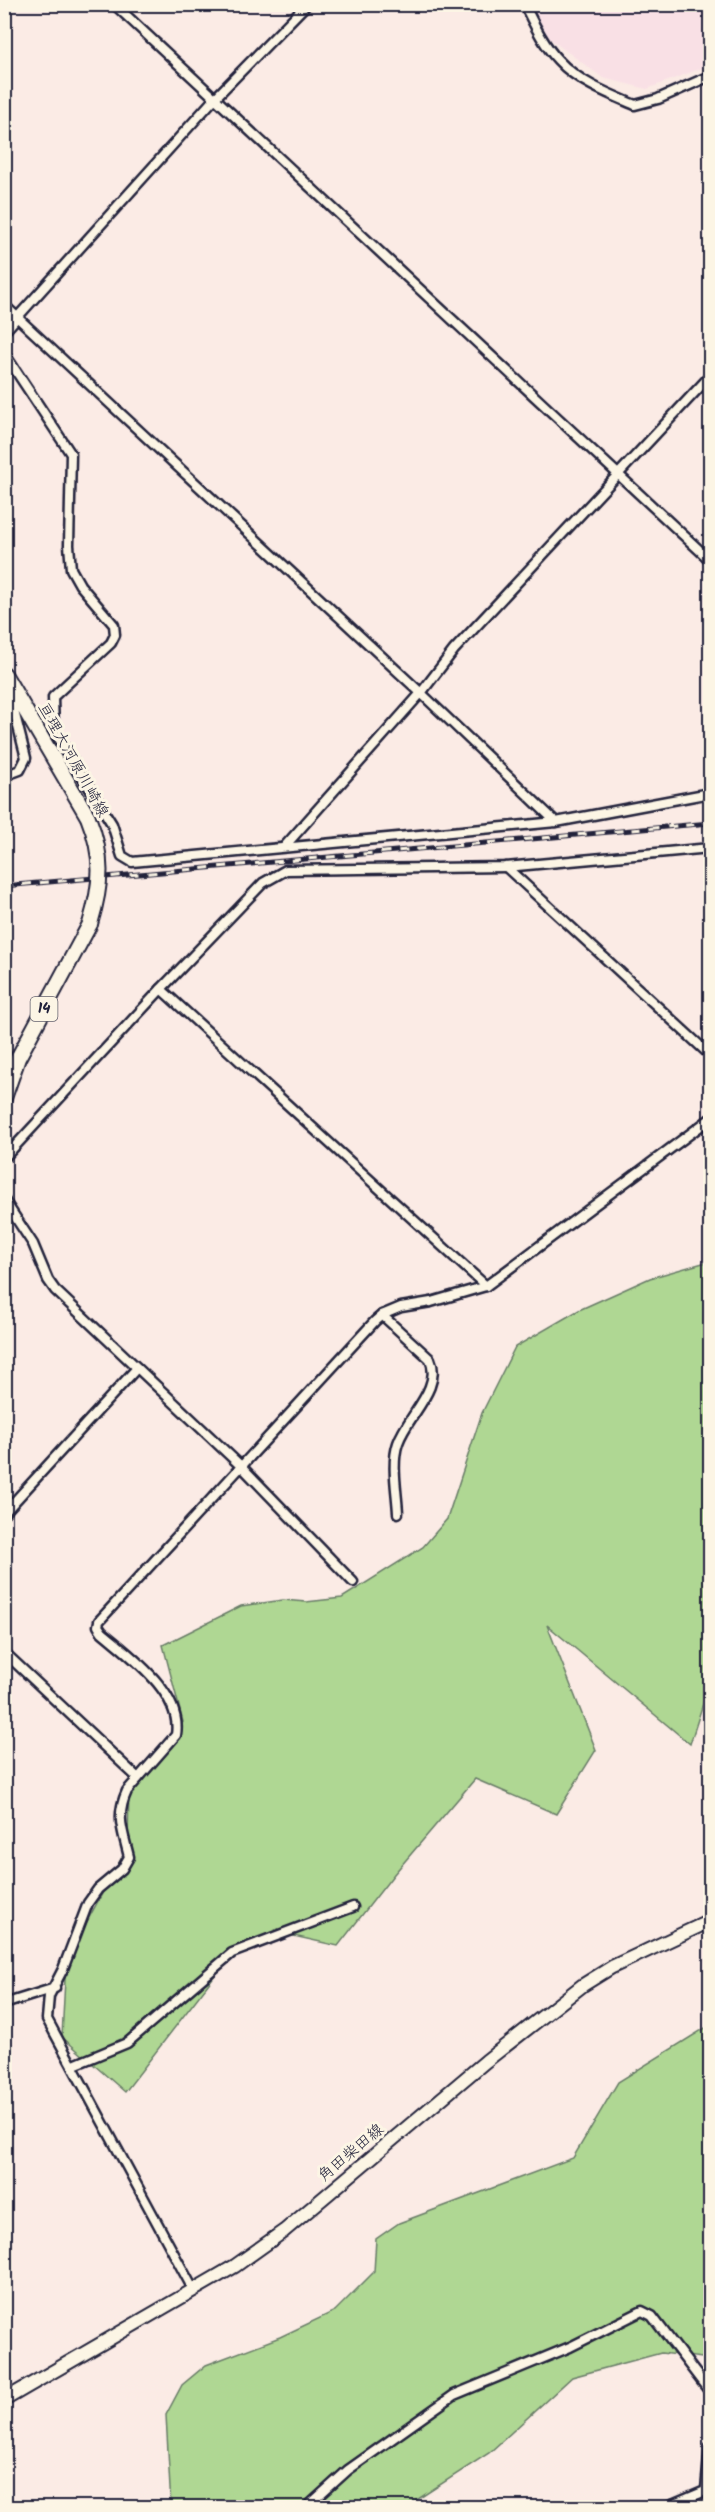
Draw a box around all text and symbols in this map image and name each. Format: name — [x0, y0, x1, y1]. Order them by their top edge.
street label: 亘理大河原川崎線 — [31, 698, 115, 822]
road number: 14 — [30, 997, 57, 1021]
street label: 角田柴田線 — [312, 2118, 390, 2188]

